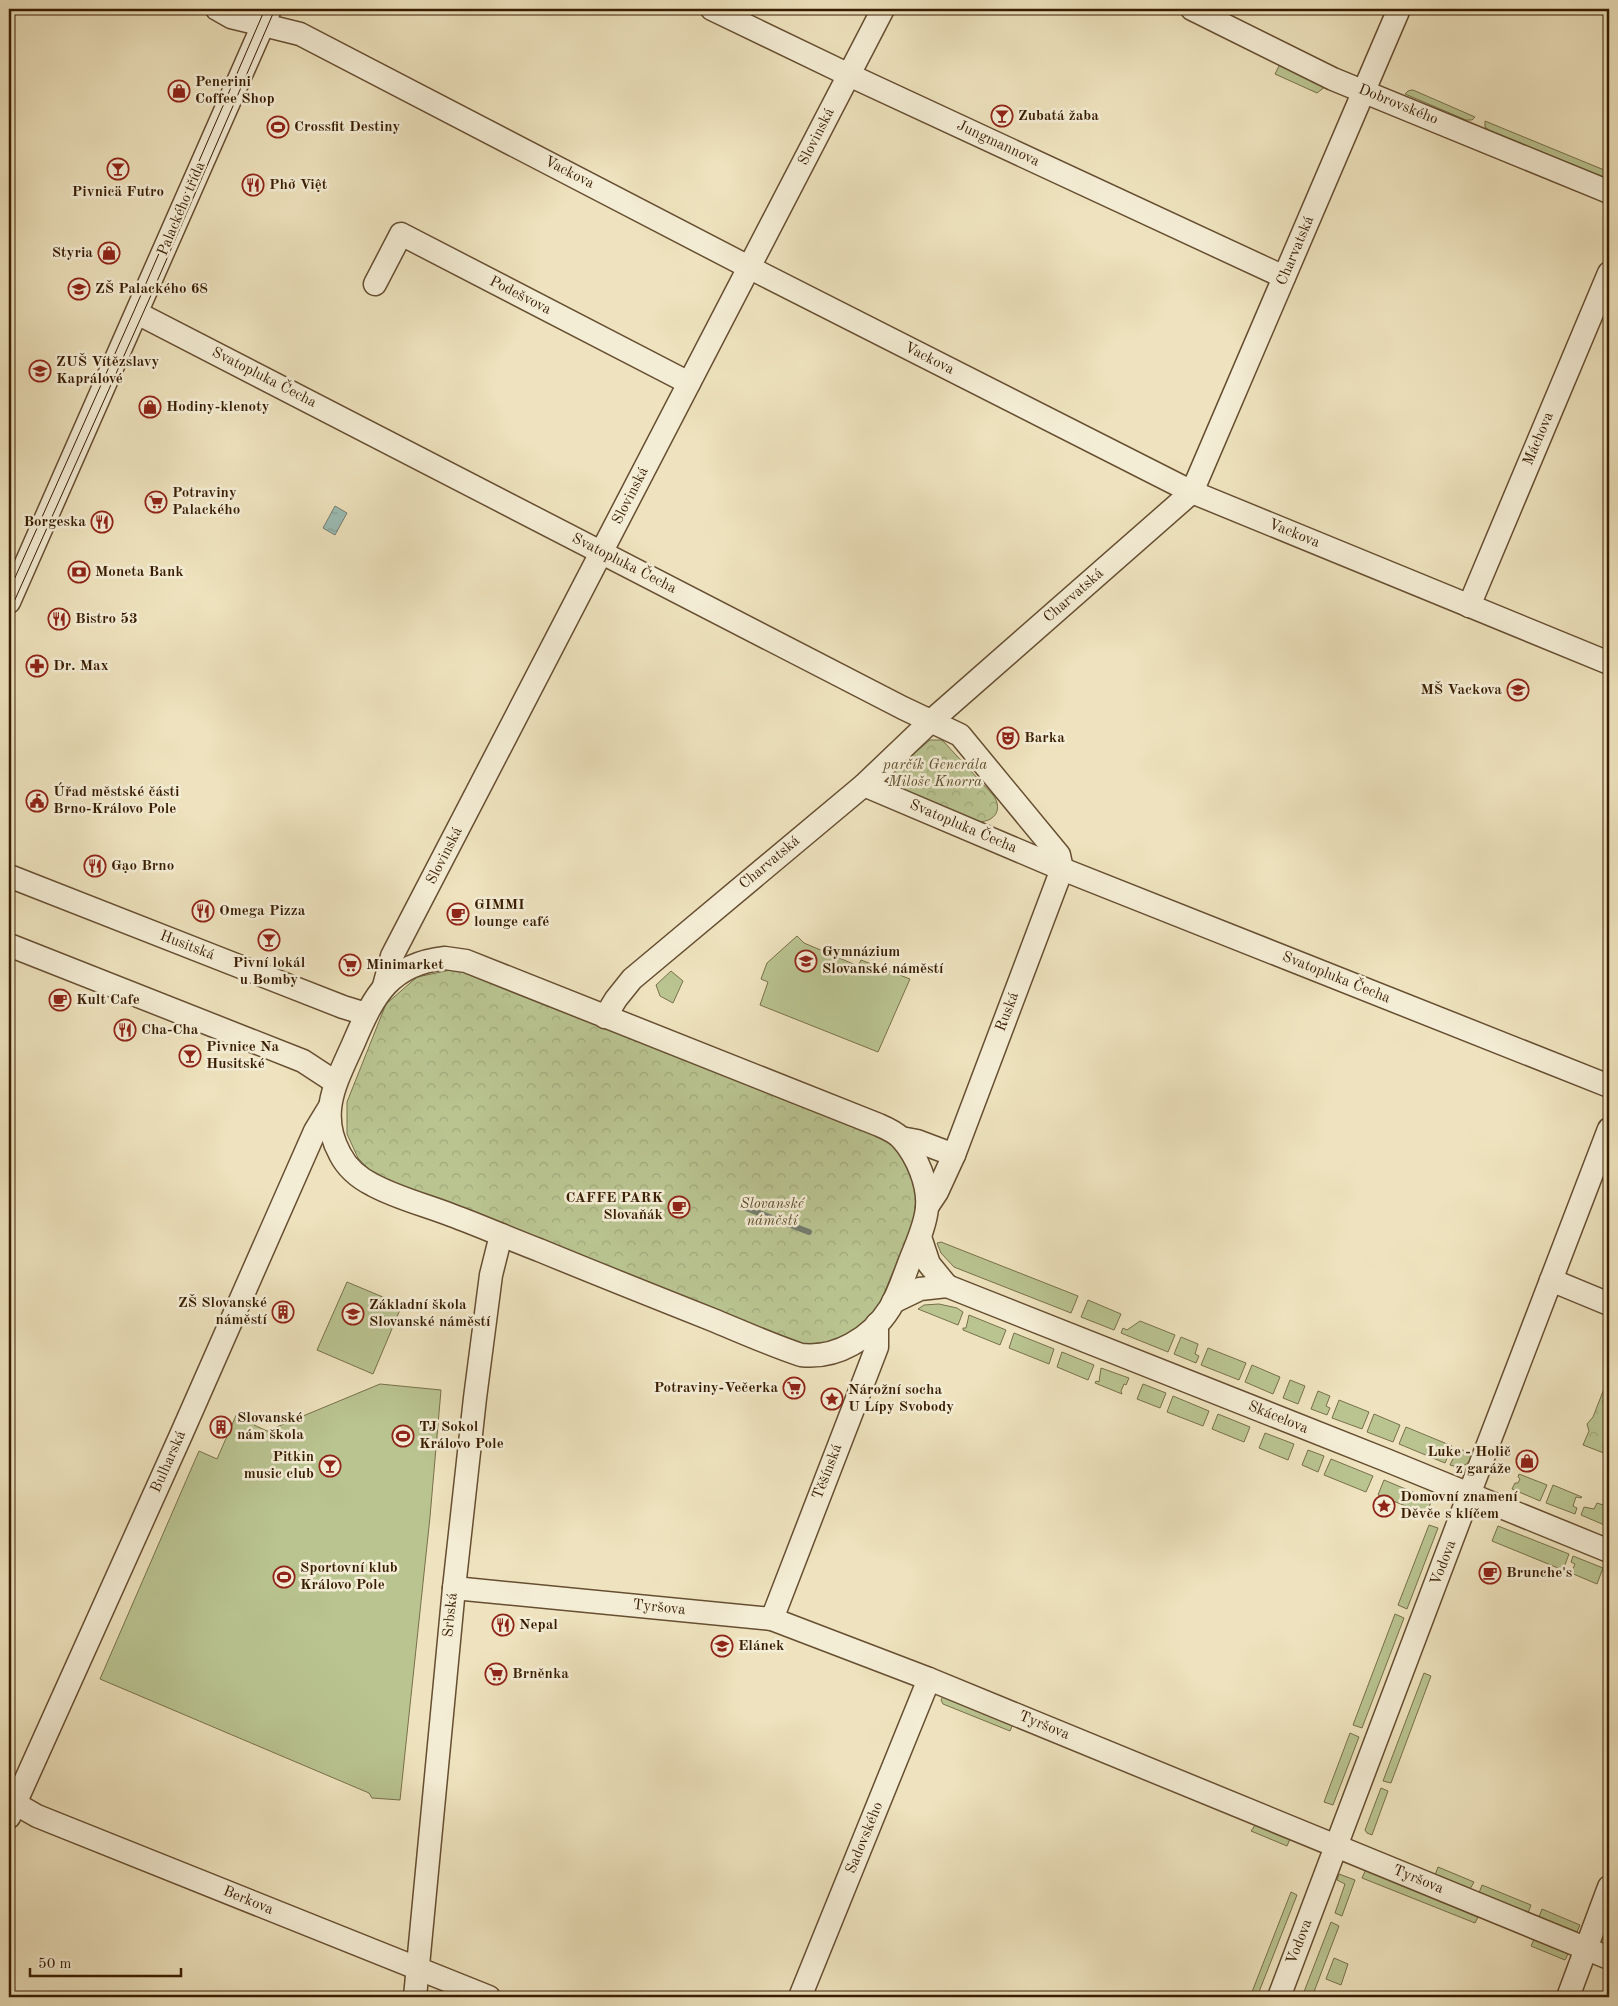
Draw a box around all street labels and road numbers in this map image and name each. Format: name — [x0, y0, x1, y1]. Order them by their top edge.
street label: Dobrovského — [1356, 82, 1440, 128]
street label: Slovinská — [796, 105, 838, 168]
street label: Jungmannova — [954, 118, 1042, 170]
street label: Vackova — [542, 154, 597, 192]
street label: Palackého třída — [156, 159, 209, 258]
street label: Charvatská — [1275, 214, 1318, 288]
street label: Podešvova — [487, 274, 554, 318]
street label: Vackova — [902, 340, 957, 378]
street label: Svatopluka Čecha — [209, 343, 321, 411]
street label: Máchova — [1521, 410, 1557, 468]
street label: Slovinská — [610, 464, 652, 527]
street label: Vackova — [1266, 517, 1322, 551]
street label: Svatopluka Čecha — [569, 529, 681, 597]
street label: Charvatská — [1041, 566, 1107, 626]
street label: Svatopluka Čecha — [907, 795, 1021, 857]
street label: Slovinská — [424, 824, 466, 887]
street label: Charvatská — [737, 833, 803, 892]
street label: Husitská — [158, 929, 217, 963]
street label: Svatopluka Čecha — [1280, 947, 1394, 1007]
street label: Ruská — [994, 990, 1022, 1034]
street label: Skácelova — [1246, 1399, 1311, 1437]
street label: Bulharská — [149, 1428, 189, 1495]
street label: Těšínská — [811, 1442, 846, 1502]
street label: Vodova — [1429, 1538, 1460, 1588]
street label: Srbská — [441, 1591, 461, 1638]
street label: Tyršova — [632, 1598, 687, 1618]
street label: Tyršova — [1017, 1709, 1072, 1743]
street label: Sadovského — [844, 1800, 886, 1876]
street label: Tyršova — [1391, 1863, 1446, 1897]
street label: Berkova — [221, 1884, 276, 1918]
street label: Vodova — [1285, 1917, 1316, 1967]

